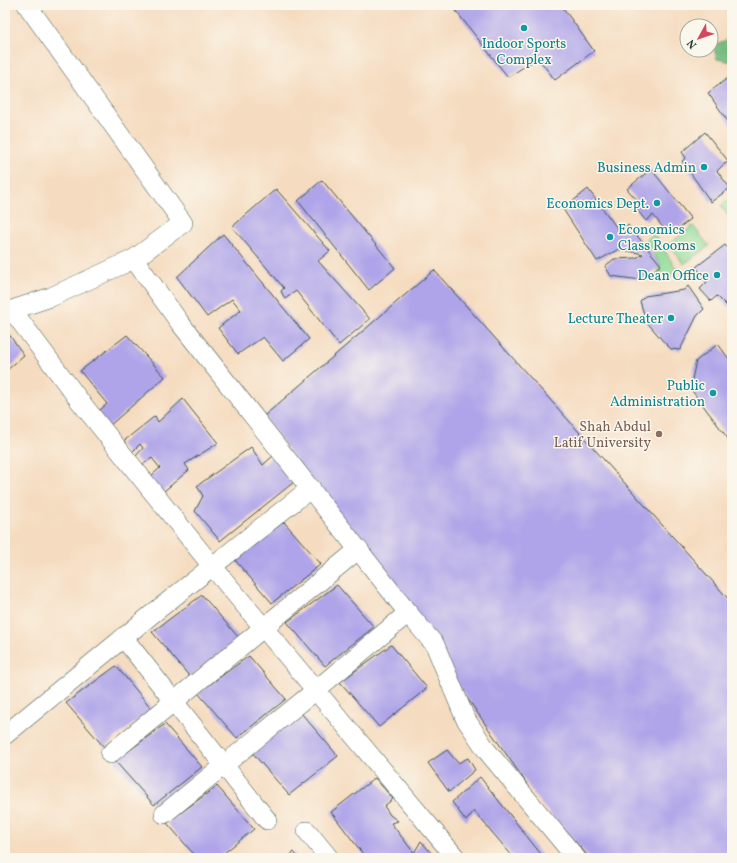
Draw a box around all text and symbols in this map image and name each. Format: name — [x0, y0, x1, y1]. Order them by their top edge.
north arrow — [679, 18, 719, 58]
marker: Indoor Sports Complex — [519, 23, 529, 33]
place label: Indoor Sports Complex — [482, 35, 566, 70]
text: N — [684, 36, 701, 51]
place label: Business Admin — [597, 159, 696, 178]
marker: Business Admin — [699, 162, 709, 172]
place label: Economics Dept. — [546, 195, 649, 214]
marker: Economics Dept. — [652, 198, 662, 208]
place label: Economics Class Rooms — [618, 221, 696, 256]
marker: Economics Class Rooms — [605, 232, 615, 242]
place label: Dean Office — [638, 267, 709, 286]
marker: Dean Office — [712, 270, 722, 280]
place label: Lecture Theater — [568, 310, 663, 329]
marker: Lecture Theater — [666, 313, 676, 323]
place label: Public Administration — [610, 377, 705, 412]
marker: Public Administration — [708, 388, 718, 398]
place label: Shah Abdul Latif University — [554, 418, 651, 453]
marker: Shah Abdul Latif University — [654, 429, 664, 439]

